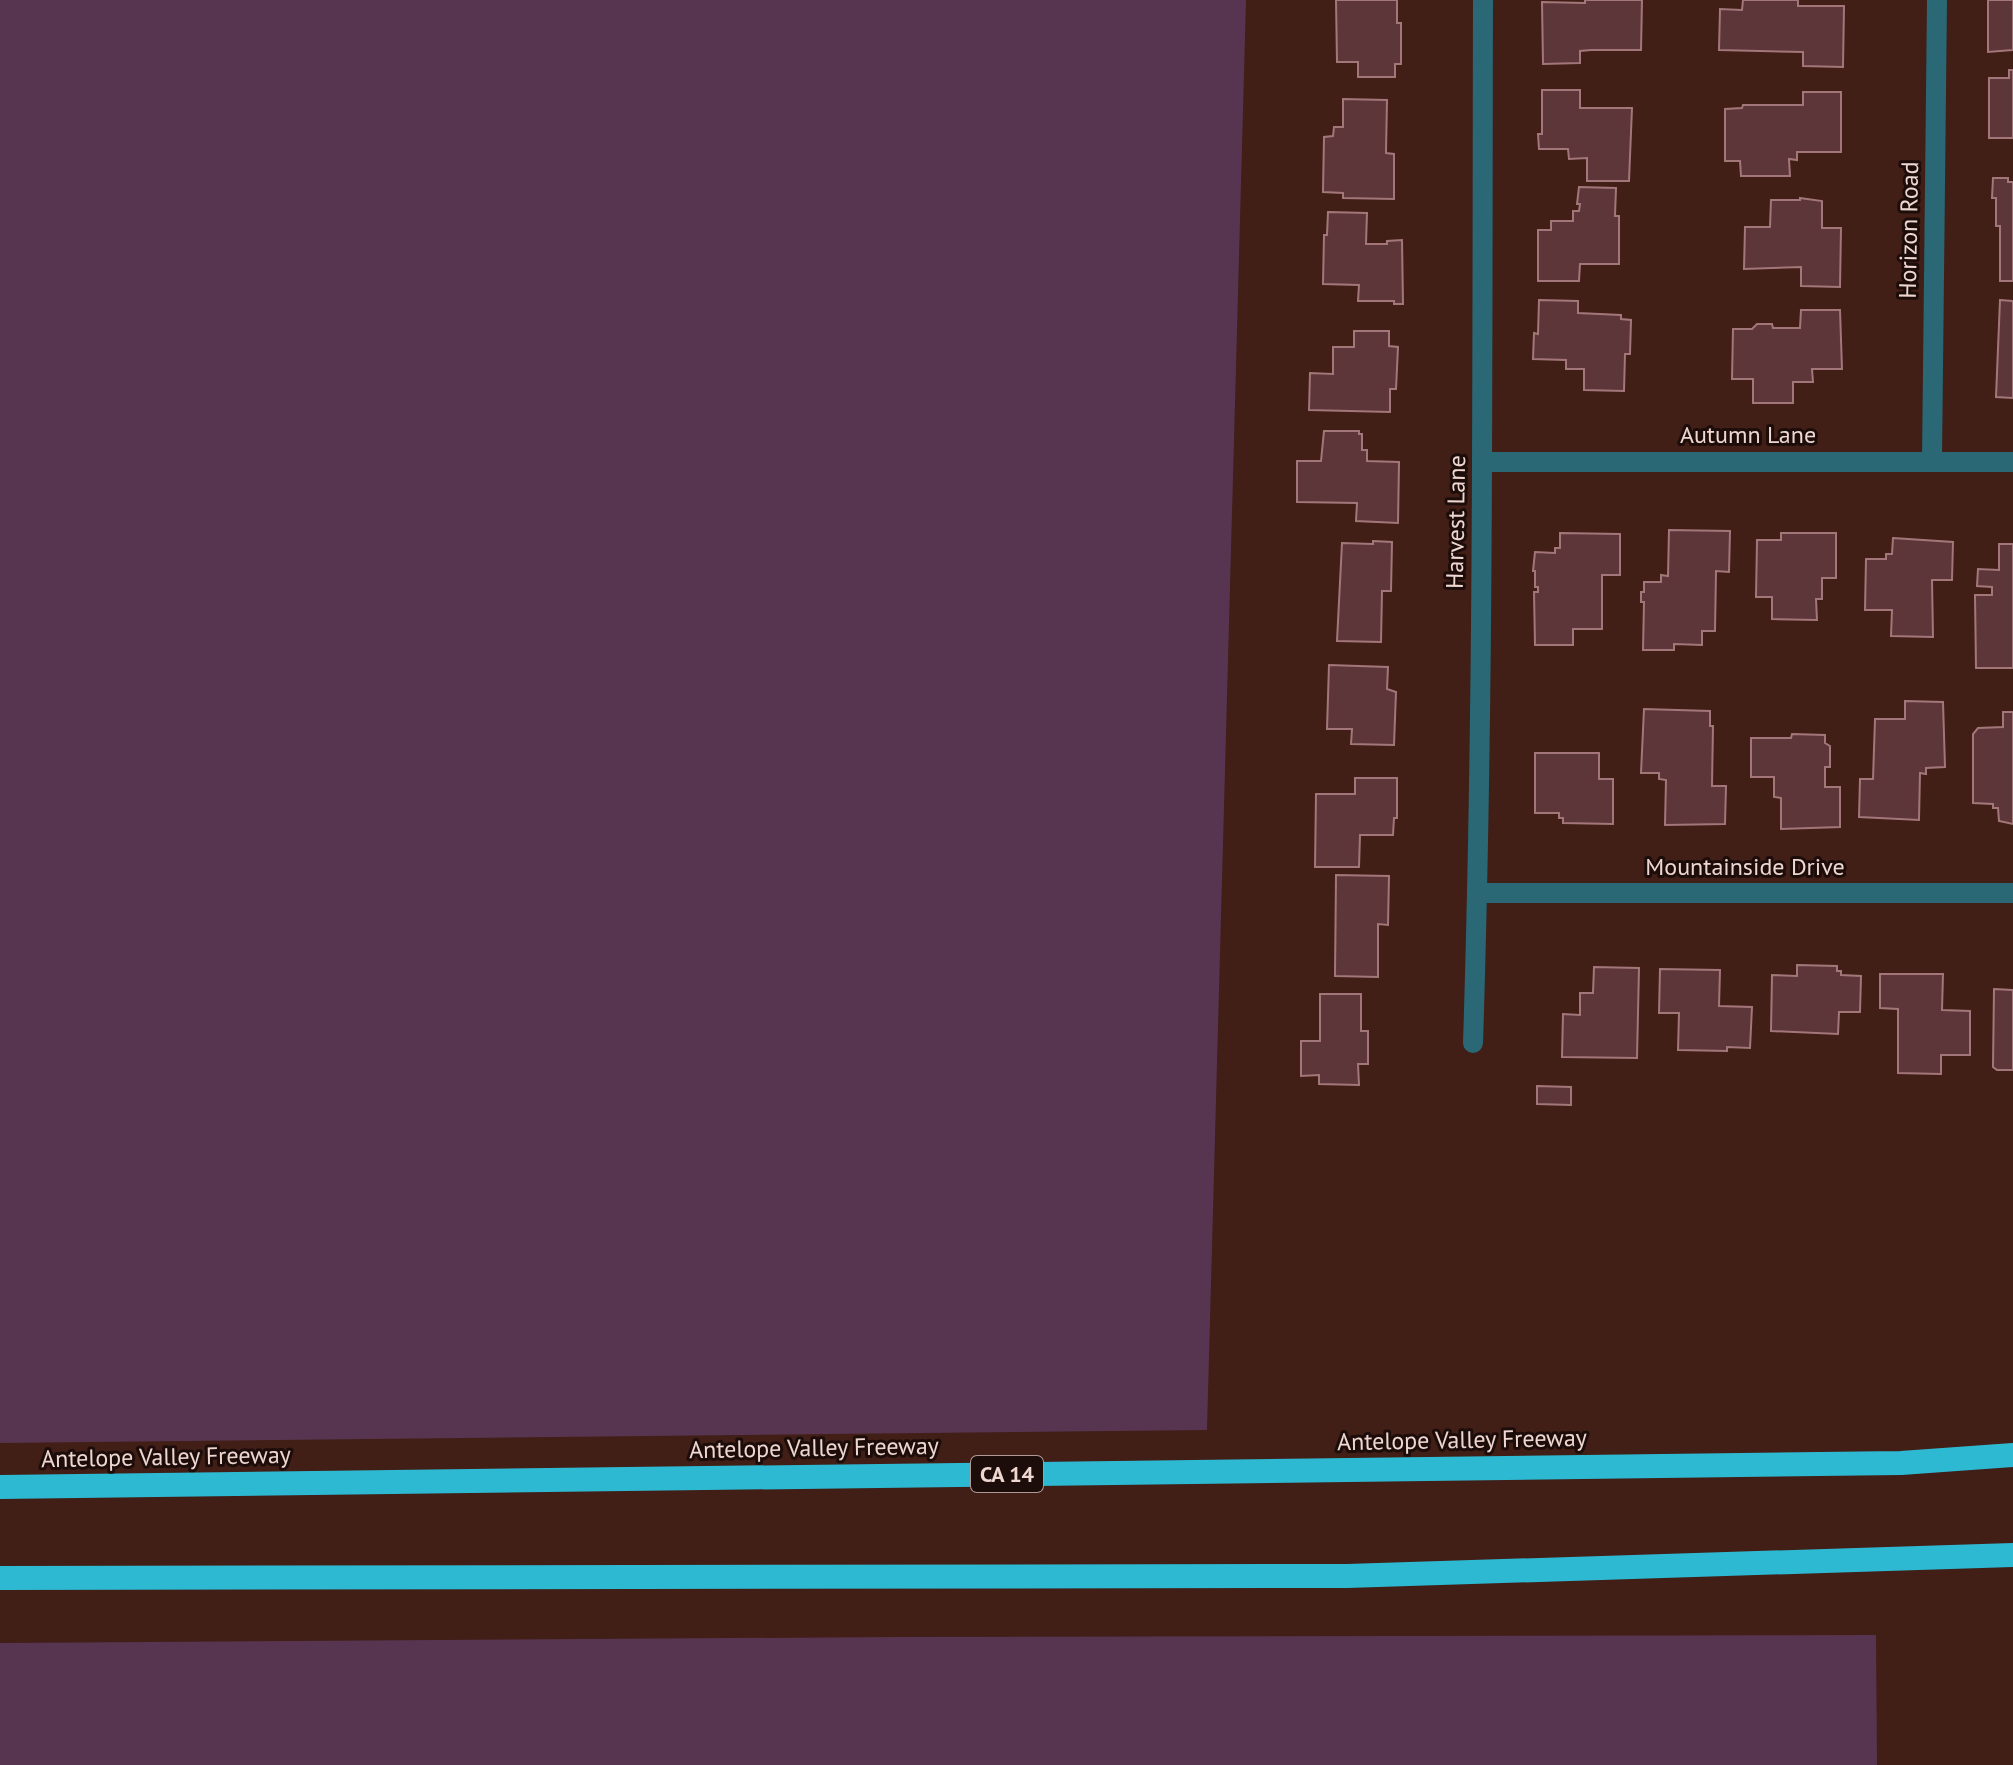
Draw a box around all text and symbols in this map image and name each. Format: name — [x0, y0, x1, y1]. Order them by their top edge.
street label: Horizon Road — [1892, 161, 1925, 299]
street label: Autumn Lane — [1680, 419, 1816, 450]
street label: Harvest Lane — [1439, 455, 1472, 589]
street label: Mountainside Drive — [1645, 851, 1845, 882]
street label: Antelope Valley Freeway — [1337, 1422, 1587, 1457]
street label: Antelope Valley Freeway — [689, 1430, 939, 1465]
street label: Antelope Valley Freeway — [41, 1439, 291, 1474]
road number: CA 14 — [971, 1456, 1043, 1492]

